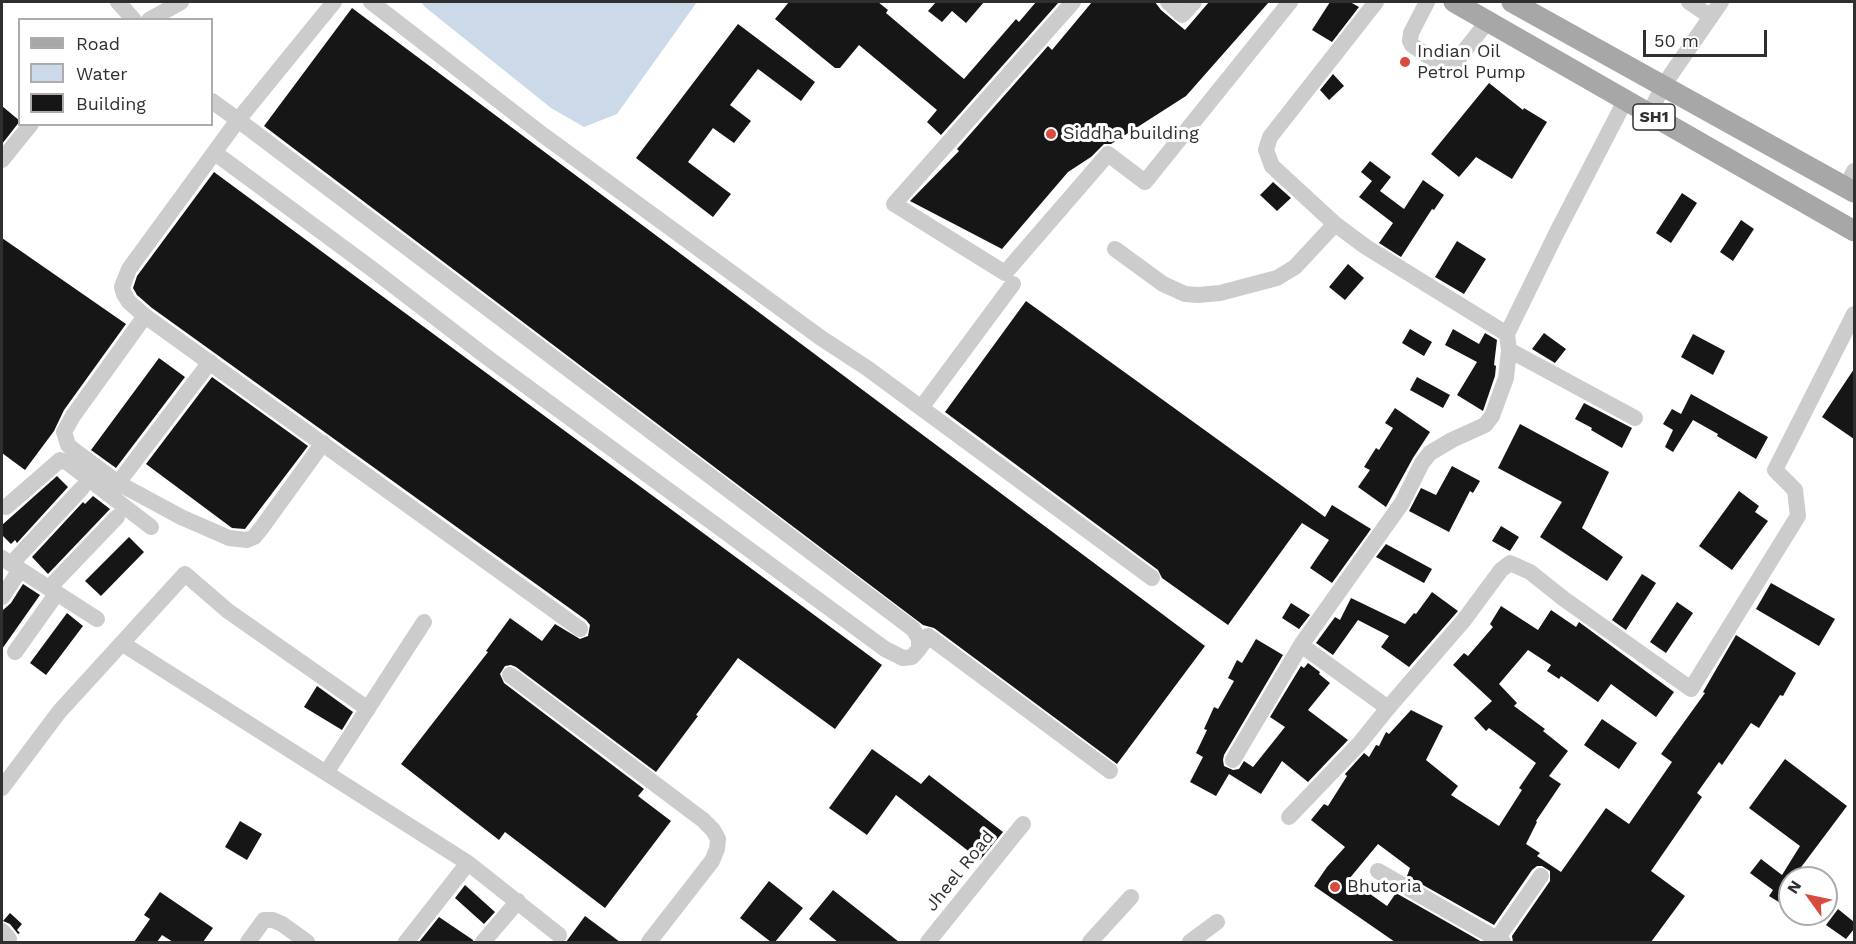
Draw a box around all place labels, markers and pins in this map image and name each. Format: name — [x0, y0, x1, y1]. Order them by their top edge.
place label: Indian Oil Petrol Pump — [1417, 41, 1526, 84]
marker: Indian Oil Petrol Pump — [1398, 55, 1412, 69]
place label: Siddha building — [1063, 123, 1199, 145]
marker: Siddha building — [1044, 127, 1058, 141]
place label: Bhutoria — [1347, 876, 1422, 898]
marker: Bhutoria — [1328, 880, 1342, 894]

